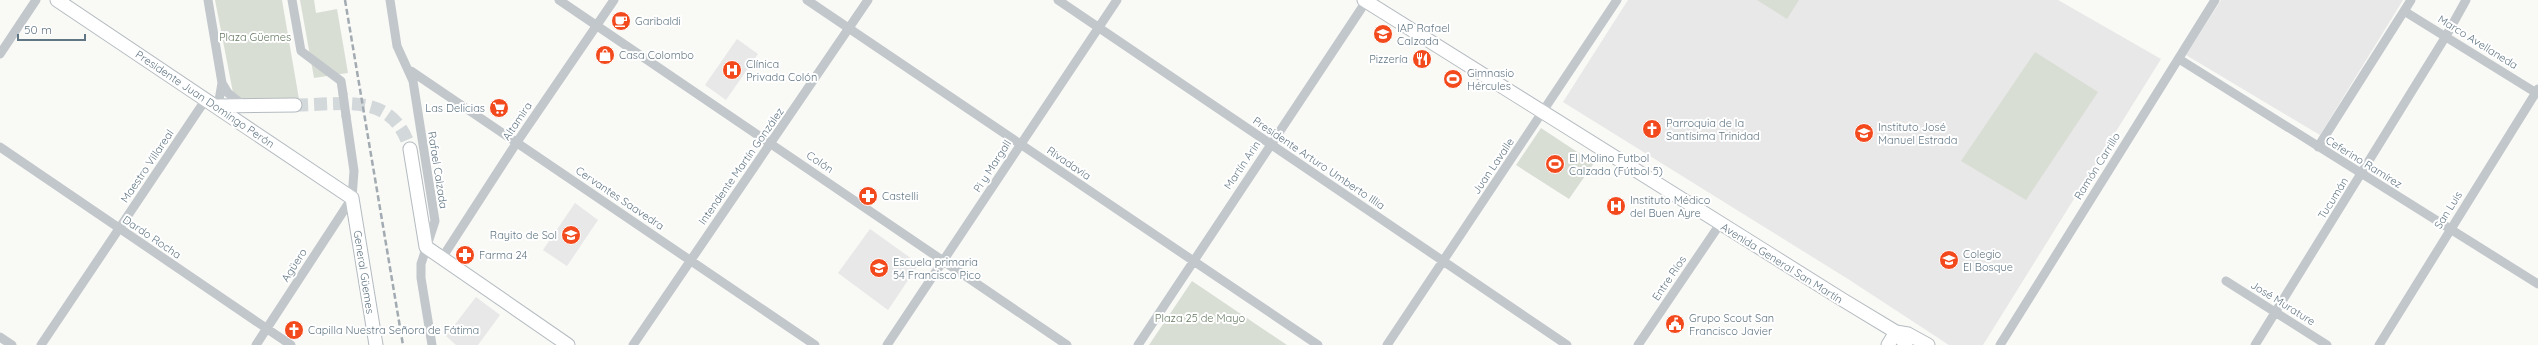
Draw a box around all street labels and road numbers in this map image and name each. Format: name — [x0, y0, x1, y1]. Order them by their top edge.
street label: Marco Avellaneda — [2435, 12, 2521, 72]
street label: Presidente Juan Domingo Perón — [133, 47, 277, 151]
street label: Altamira — [499, 99, 535, 143]
street label: Intendente Martín González — [695, 105, 787, 227]
street label: Presidente Arturo Umberto Illia — [1250, 113, 1388, 213]
street label: Maestro Villareal — [117, 127, 177, 205]
street label: Rafael Calzada — [425, 130, 451, 210]
street label: Ramón Carrillo — [2071, 130, 2123, 202]
street label: Ceferino Ramírez — [2323, 133, 2405, 191]
street label: Juan Lavalle — [1469, 135, 1517, 197]
street label: Pi y Margall — [970, 137, 1014, 195]
street label: Martín Arin — [1221, 138, 1263, 192]
street label: Rivadavia — [1044, 143, 1094, 183]
street label: Colón — [804, 148, 836, 176]
street label: Cervantes Saavedra — [573, 163, 667, 233]
street label: Tucumán — [2315, 175, 2351, 221]
street label: San Luis — [2431, 189, 2465, 231]
street label: Dardo Rocha — [120, 212, 184, 262]
street label: Avenida General San Martín — [1718, 220, 1846, 306]
street label: General Güemes — [350, 229, 378, 315]
street label: Agüero — [278, 245, 310, 284]
street label: Entre Ríos — [1649, 253, 1689, 303]
street label: José Murature — [2248, 278, 2318, 328]

